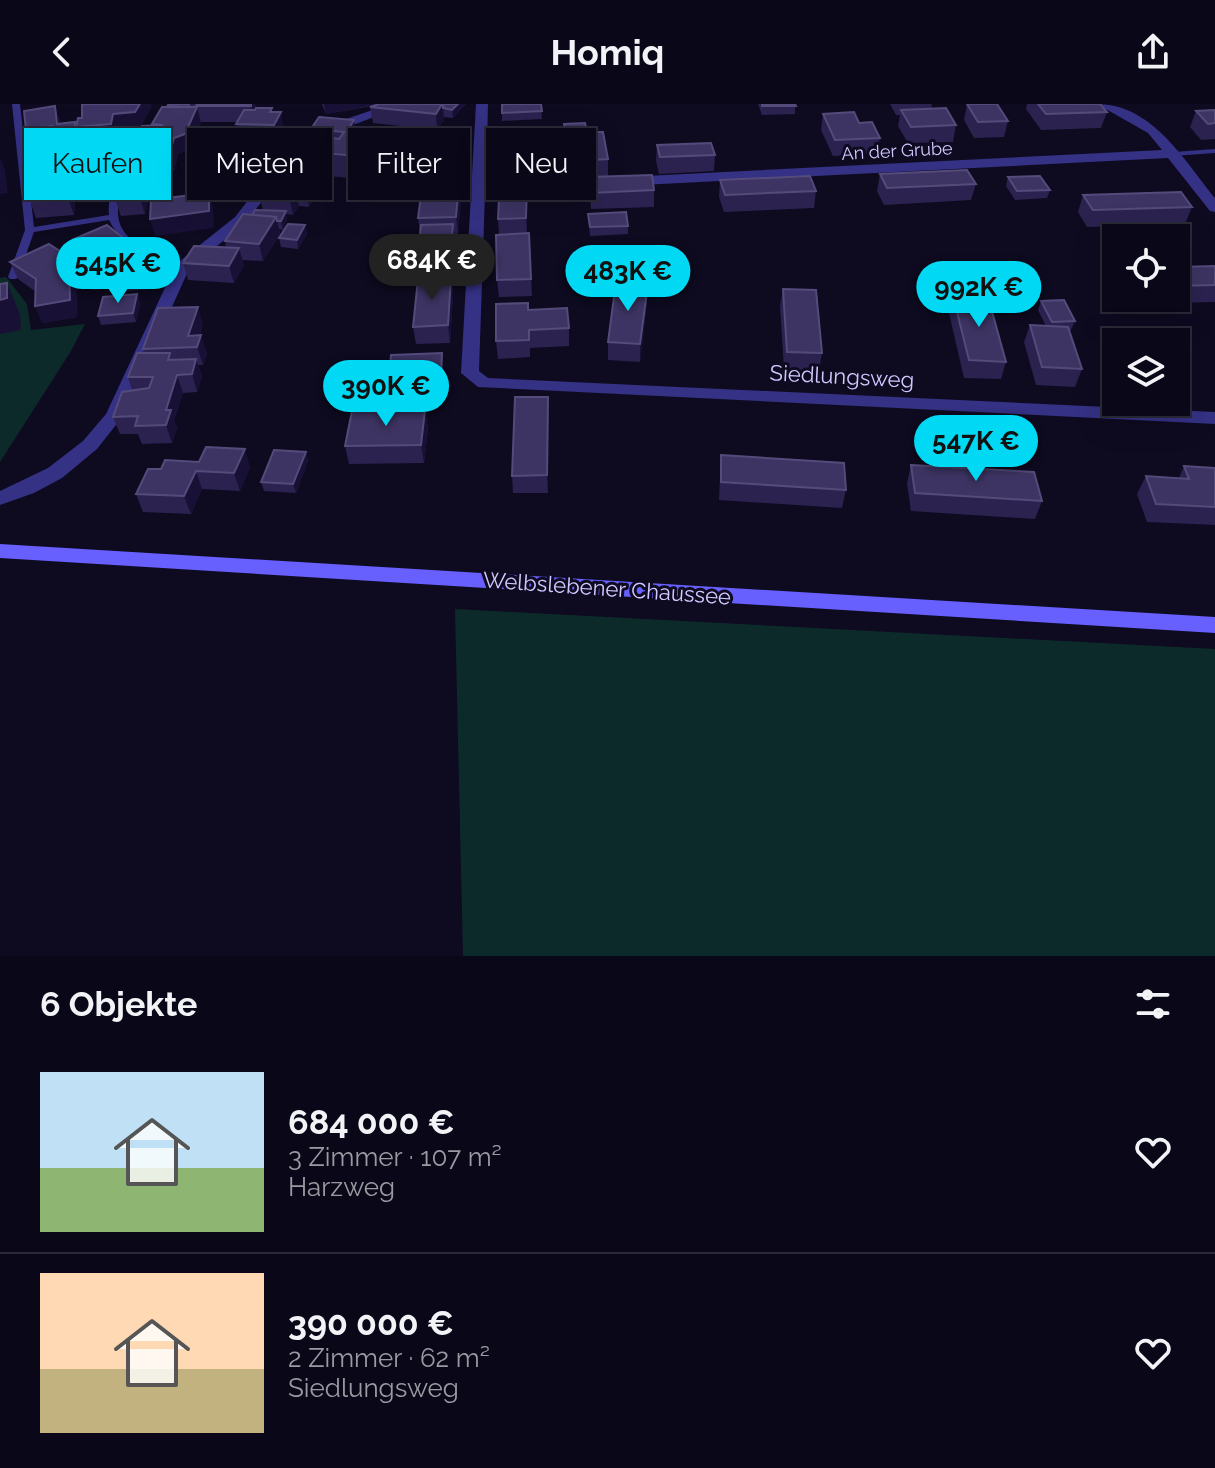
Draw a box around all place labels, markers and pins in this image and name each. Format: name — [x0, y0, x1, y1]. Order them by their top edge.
pin: 684K € — [367, 234, 497, 302]
pin: 545K € — [53, 237, 183, 305]
pin: 483K € — [563, 245, 693, 313]
pin: 992K € — [914, 261, 1044, 329]
pin: 390K € — [321, 360, 451, 428]
pin: 547K € — [911, 415, 1041, 483]

